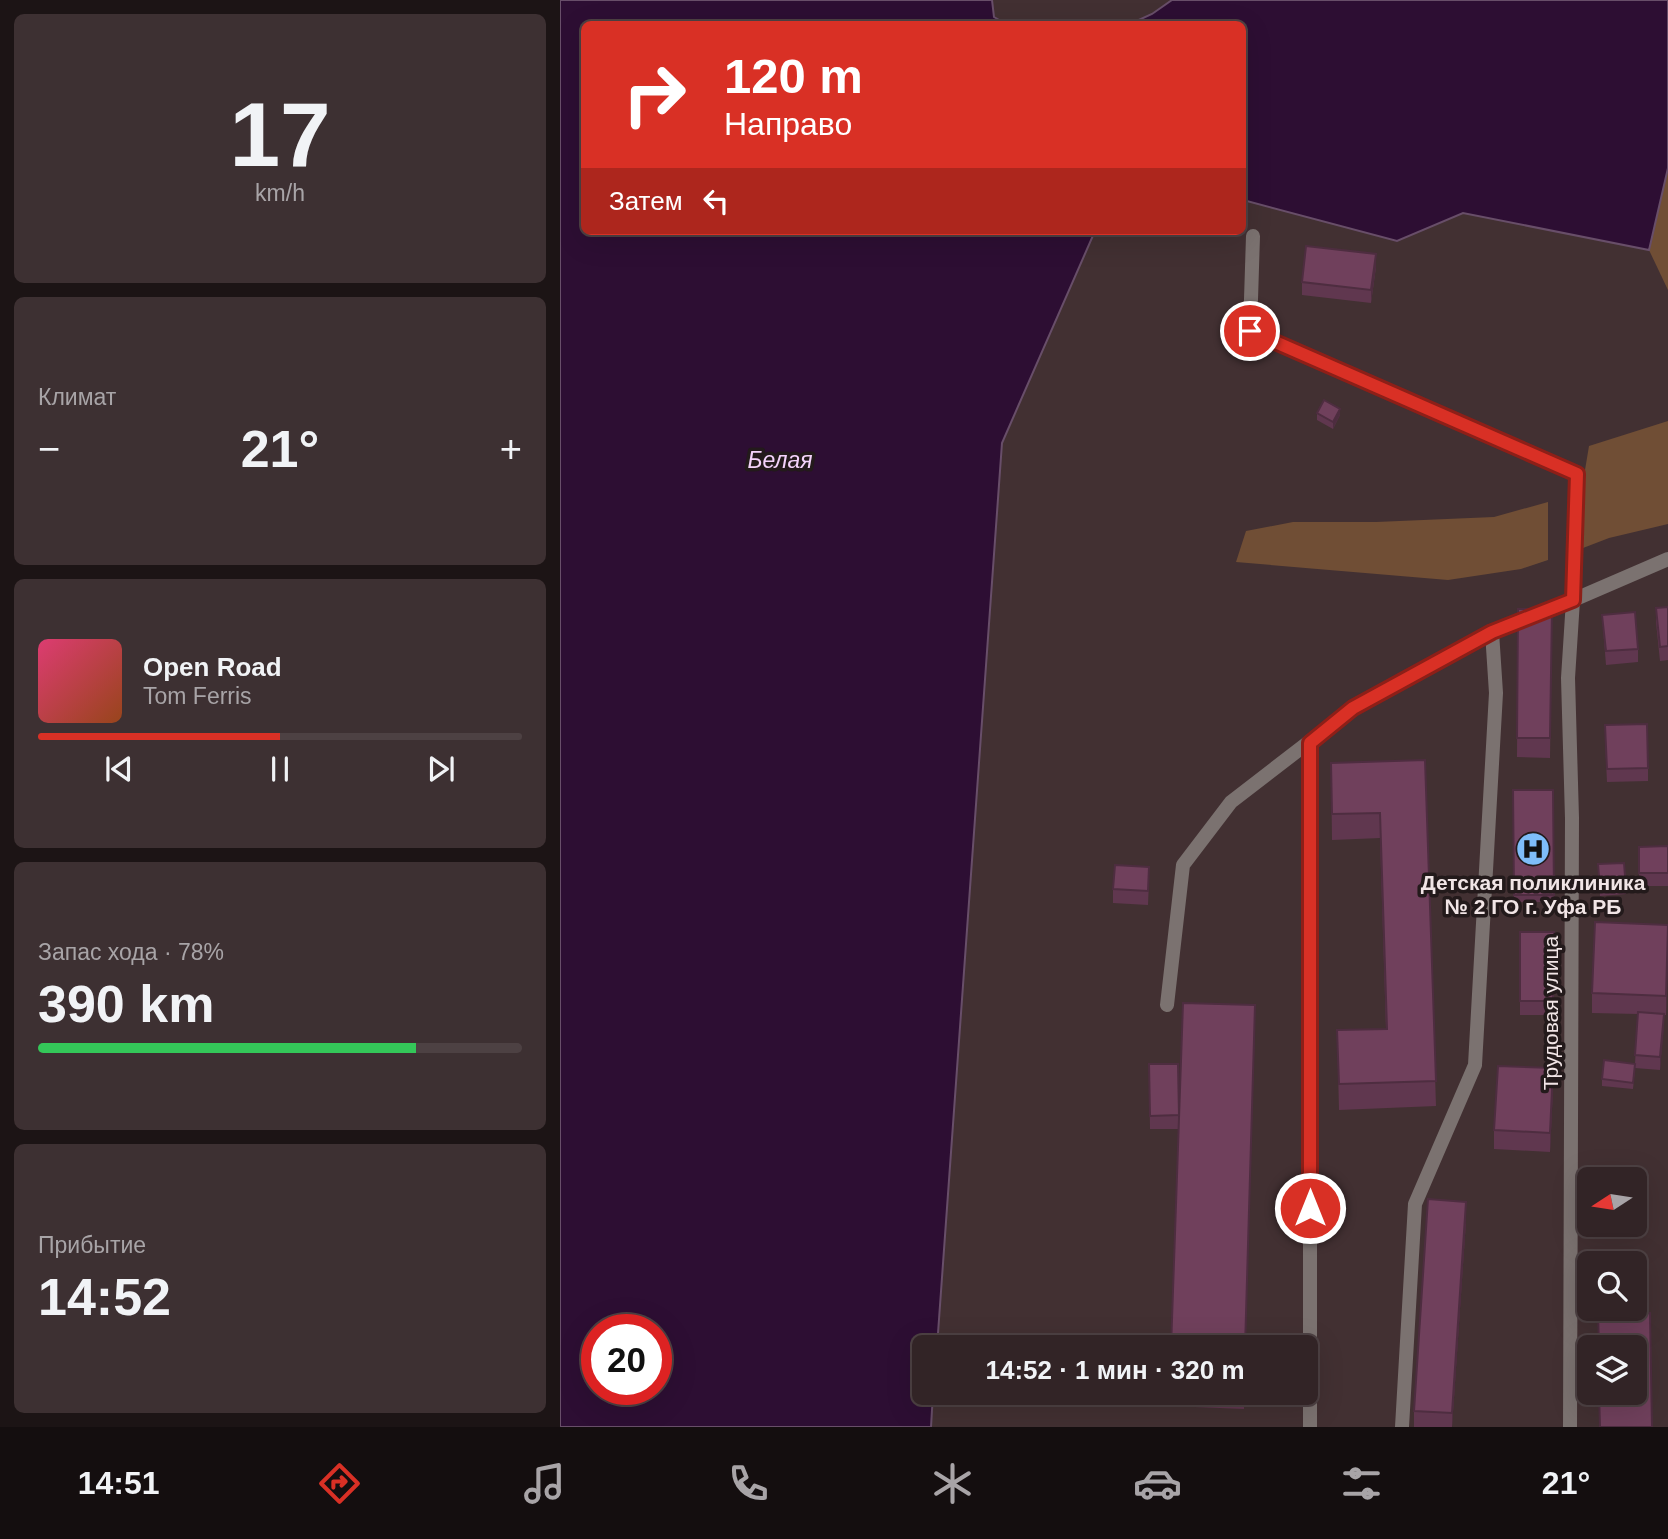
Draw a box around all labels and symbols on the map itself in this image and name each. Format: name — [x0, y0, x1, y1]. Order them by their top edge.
pin — [1220, 301, 1280, 361]
water label: Белая — [747, 447, 813, 473]
hospital icon: Детская поликлиника № 2 ГО г. Уфа РБ — [1514, 830, 1552, 868]
place label: Детская поликлиника № 2 ГО г. Уфа РБ — [1421, 871, 1646, 918]
street label: Трудовая улица — [1539, 936, 1562, 1090]
north arrow — [1577, 1167, 1647, 1237]
position arrow — [1273, 1171, 1347, 1245]
speed limit sign: 20 — [581, 1314, 672, 1405]

